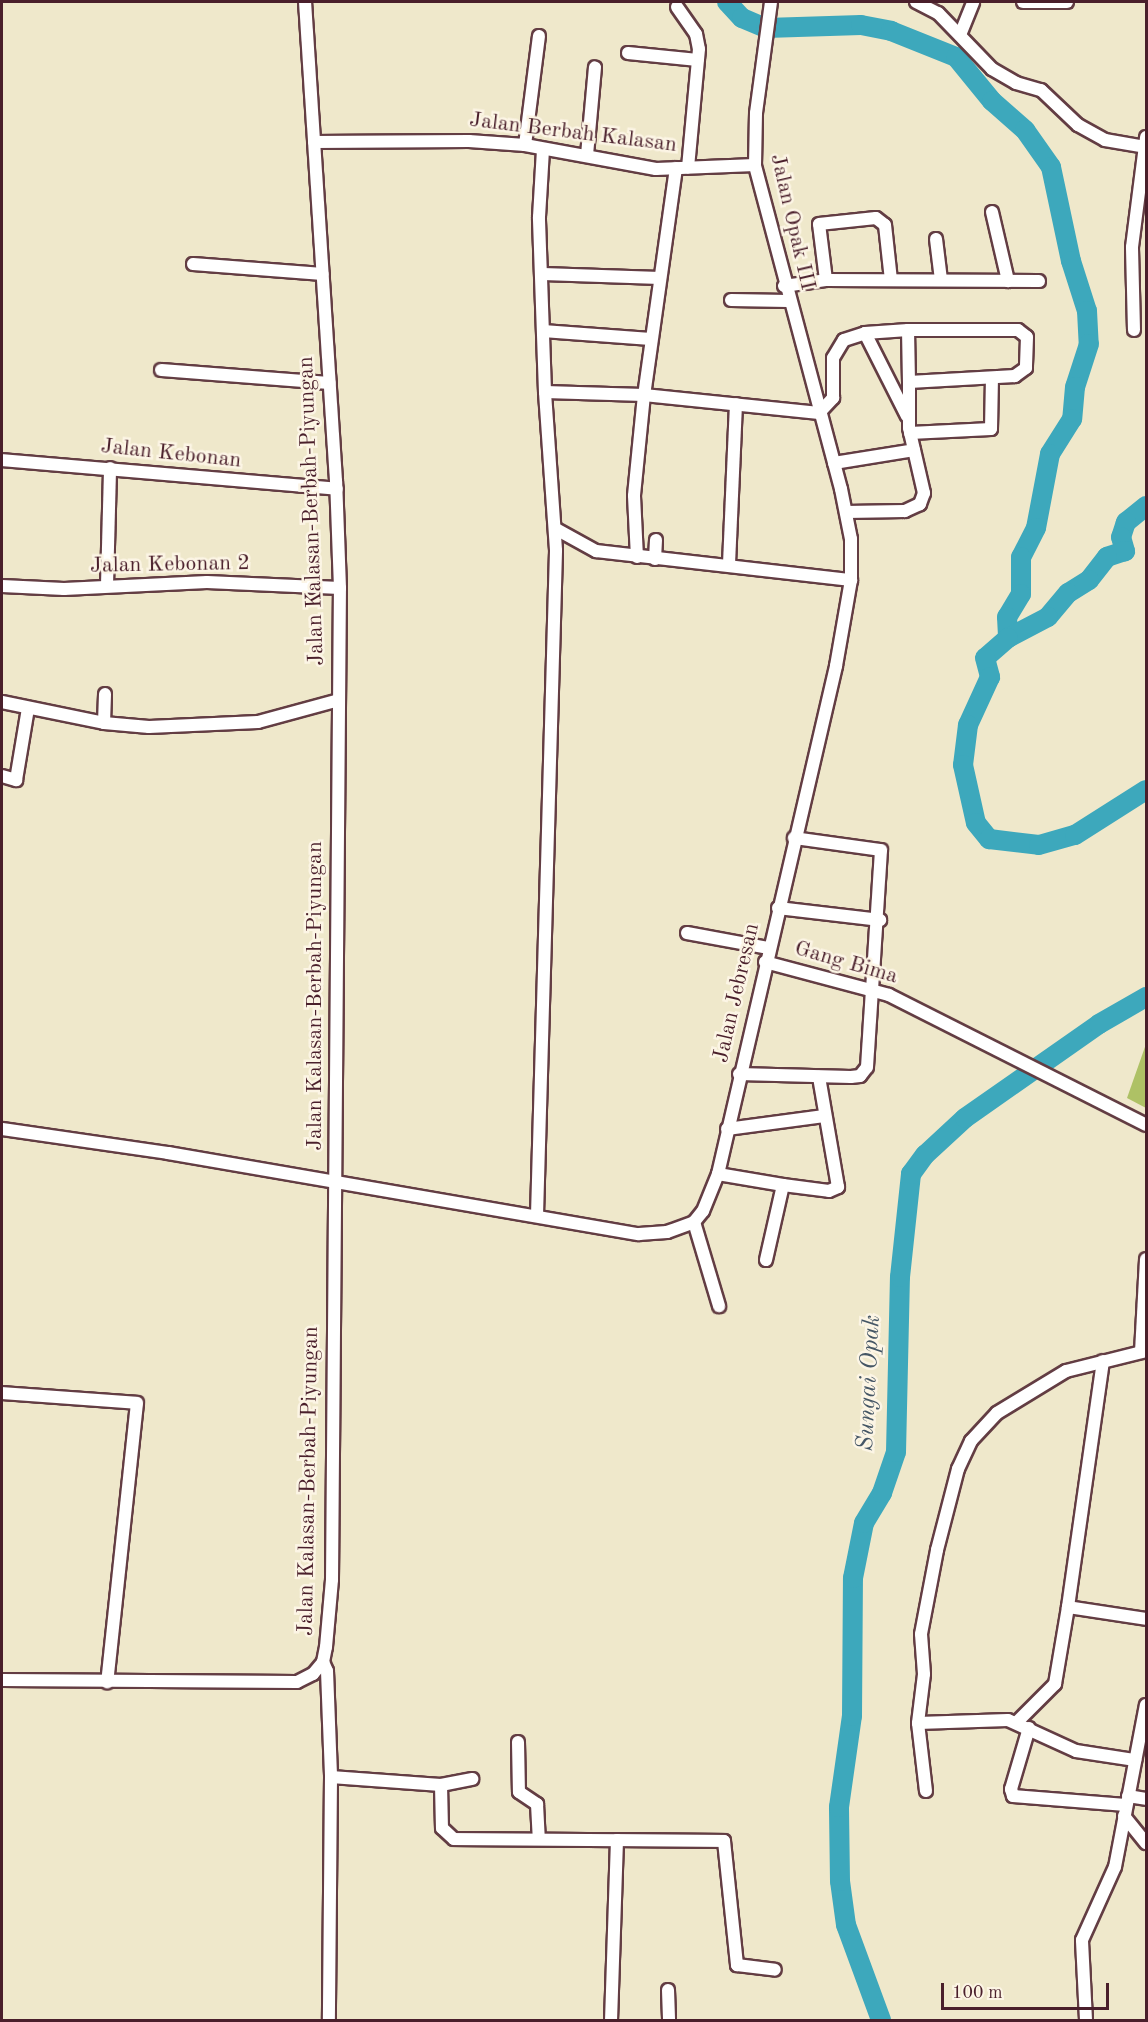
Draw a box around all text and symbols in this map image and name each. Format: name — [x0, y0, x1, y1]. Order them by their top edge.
street label: Jalan Berbah Kalasan — [468, 107, 678, 159]
street label: Jalan Opak III — [764, 151, 820, 293]
street label: Jalan Kalasan-Berbah-Piyungan — [293, 356, 331, 666]
street label: Jalan Kebonan — [99, 433, 243, 475]
street label: Jalan Kebonan 2 — [90, 550, 250, 580]
street label: Jalan Kalasan-Berbah-Piyungan — [303, 841, 329, 1151]
street label: Jalan Jebresan — [708, 921, 766, 1065]
street label: Gang Bima — [791, 936, 901, 990]
water label: Sungai Opak — [852, 1314, 888, 1452]
street label: Jalan Kalasan-Berbah-Piyungan — [293, 1326, 325, 1636]
scale bar — [944, 1971, 1112, 2009]
text: 100 m — [952, 1984, 1003, 2002]

